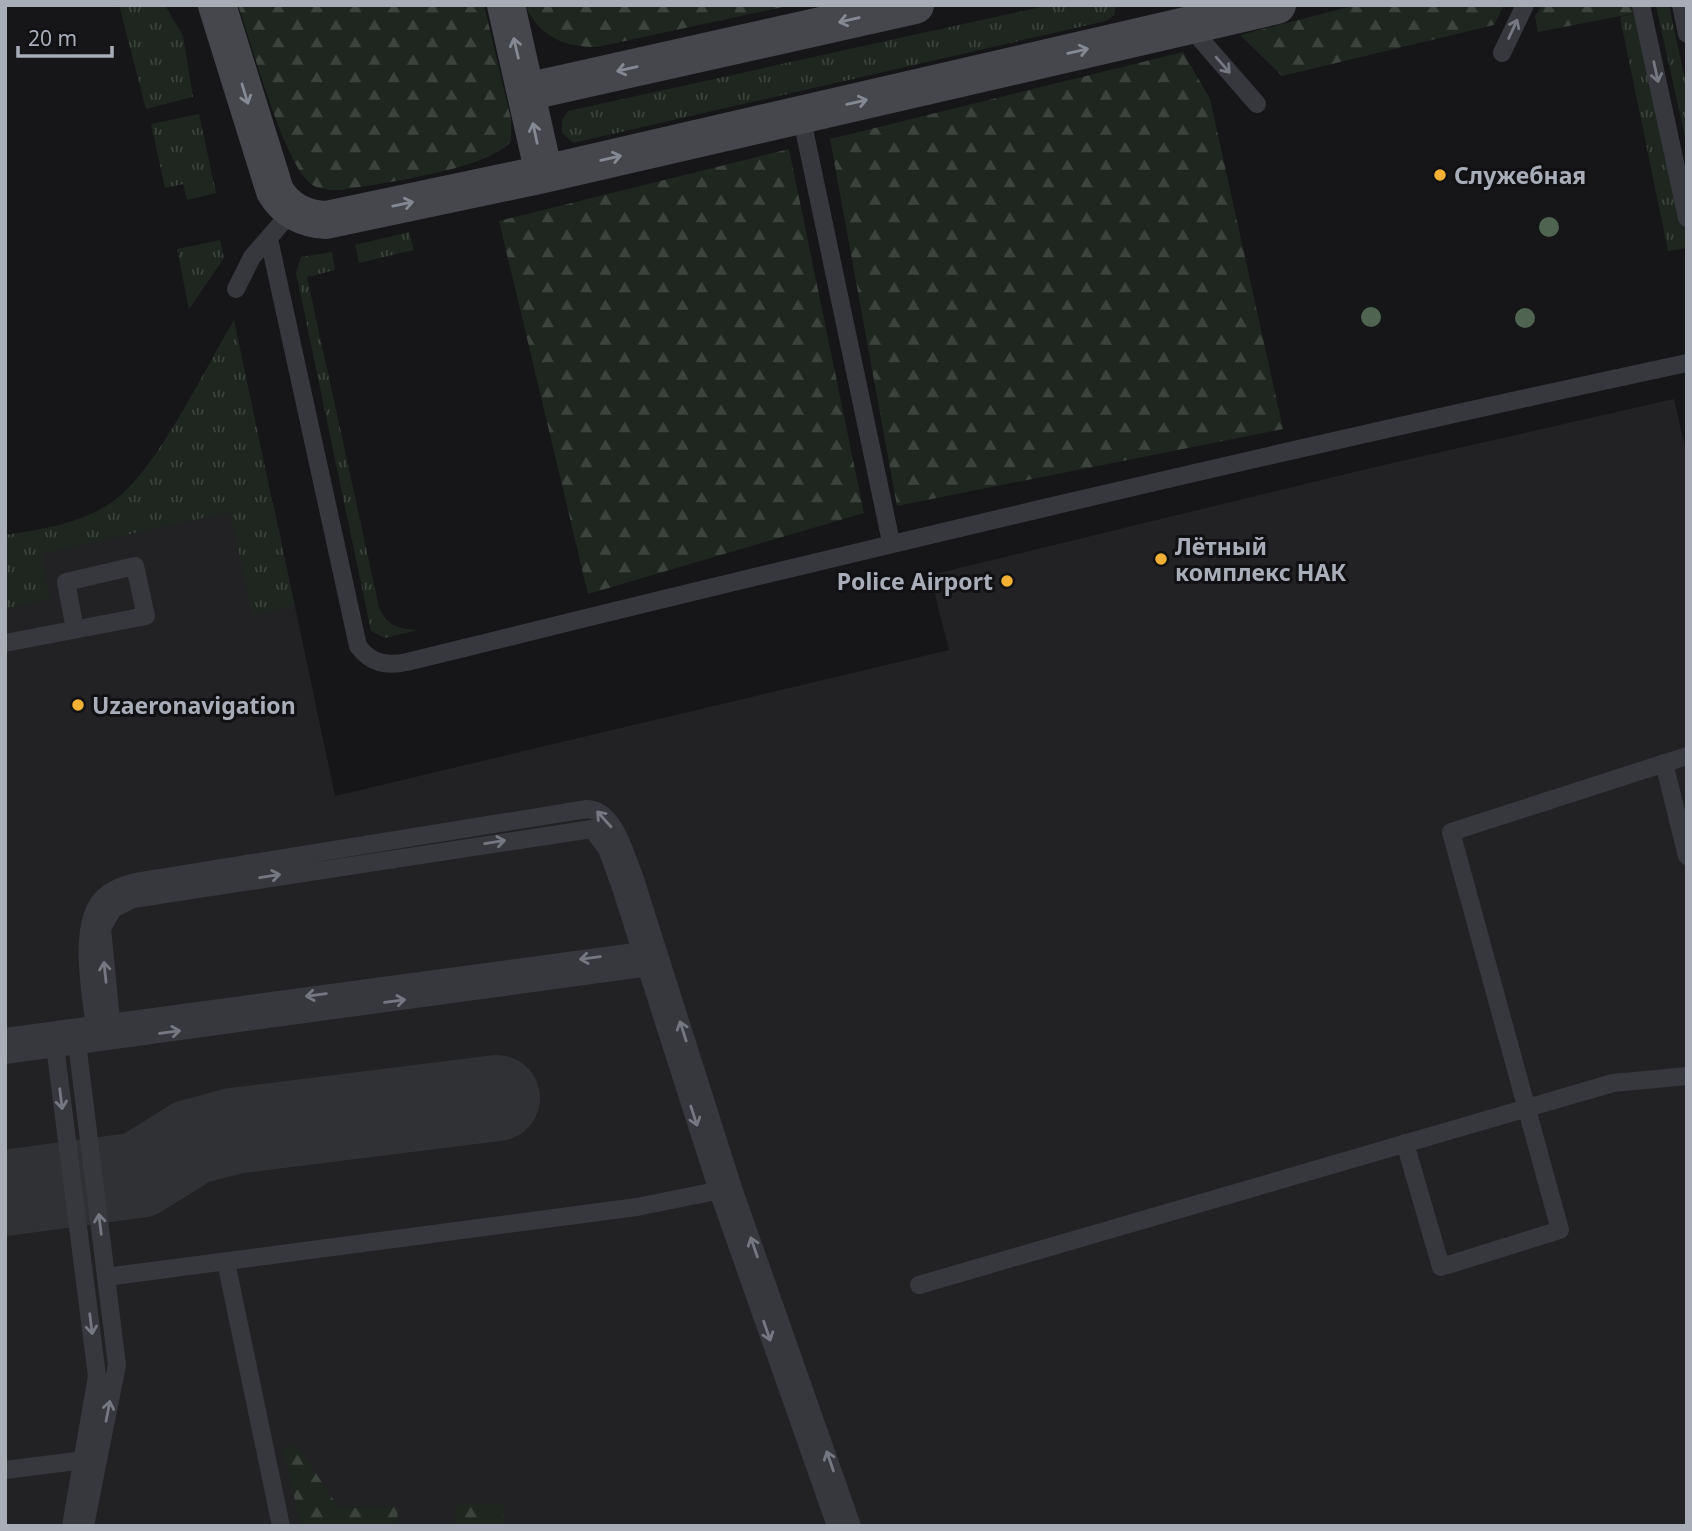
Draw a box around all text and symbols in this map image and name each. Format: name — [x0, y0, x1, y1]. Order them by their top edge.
scale bar — [18, 14, 112, 58]
one-way arrow — [838, 14, 861, 27]
one-way arrow — [1507, 19, 1520, 40]
text: 20 m — [28, 24, 77, 52]
one-way arrow — [509, 37, 522, 60]
one-way arrow — [1066, 44, 1089, 57]
one-way arrow — [1215, 56, 1231, 74]
one-way arrow — [1649, 60, 1663, 83]
one-way arrow — [616, 64, 638, 77]
one-way arrow — [239, 82, 252, 104]
one-way arrow — [845, 95, 868, 108]
one-way arrow — [528, 122, 542, 145]
one-way arrow — [599, 151, 622, 165]
place label: Служебная — [1454, 159, 1586, 191]
marker: Служебная — [1432, 167, 1448, 183]
one-way arrow — [391, 196, 414, 210]
place label: Лётный комплекс НАК — [1175, 530, 1346, 588]
marker: Лётный комплекс НАК — [1153, 551, 1169, 567]
place label: Police Airport — [837, 565, 993, 597]
marker: Police Airport — [999, 573, 1015, 589]
place label: Uzaeronavigation — [92, 689, 296, 721]
marker: Uzaeronavigation — [70, 697, 86, 713]
one-way arrow — [596, 810, 612, 828]
one-way arrow — [483, 835, 506, 848]
one-way arrow — [258, 869, 281, 882]
one-way arrow — [579, 952, 602, 965]
one-way arrow — [99, 962, 112, 984]
one-way arrow — [305, 989, 328, 1002]
one-way arrow — [383, 995, 406, 1008]
one-way arrow — [676, 1020, 689, 1042]
one-way arrow — [158, 1026, 181, 1039]
one-way arrow — [55, 1087, 68, 1109]
one-way arrow — [688, 1105, 701, 1127]
one-way arrow — [93, 1213, 106, 1236]
one-way arrow — [747, 1236, 759, 1258]
one-way arrow — [84, 1312, 97, 1335]
one-way arrow — [762, 1320, 774, 1342]
one-way arrow — [102, 1400, 115, 1423]
one-way arrow — [822, 1451, 835, 1473]

